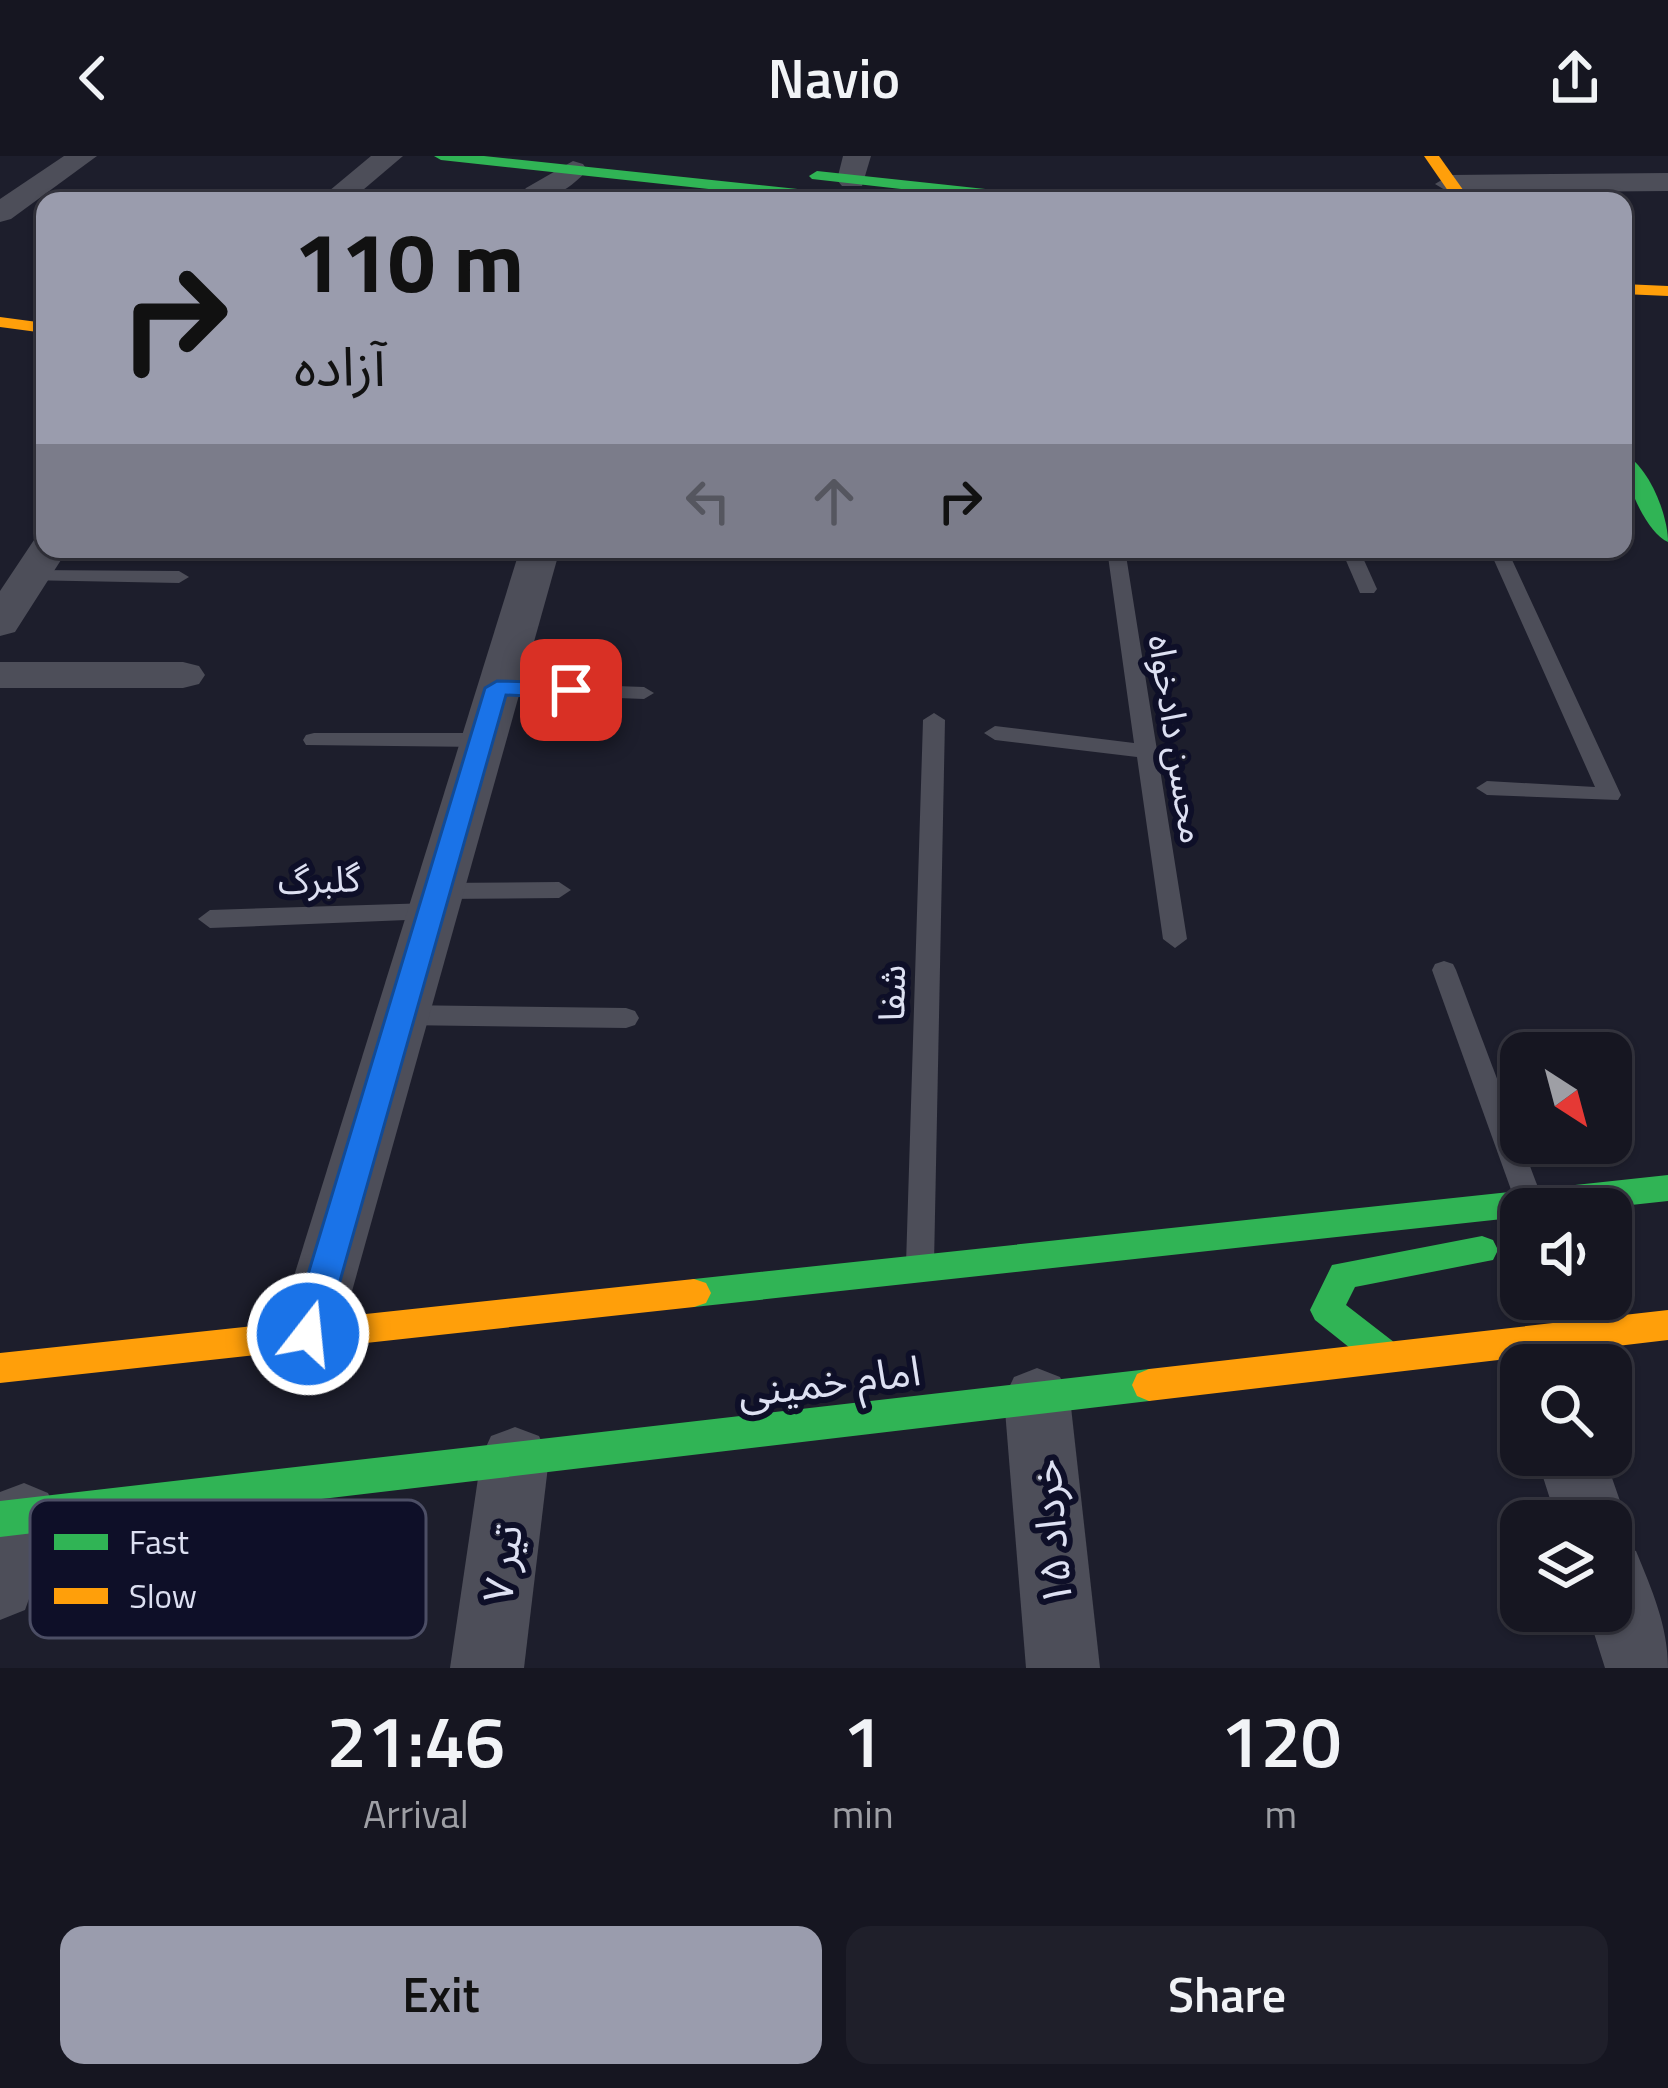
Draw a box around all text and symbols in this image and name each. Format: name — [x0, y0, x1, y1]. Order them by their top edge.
text: Navio — [768, 37, 900, 119]
icon: back — [60, 45, 126, 111]
icon: share — [1542, 45, 1608, 111]
text: 110 m — [294, 197, 524, 325]
icon: right — [96, 240, 252, 396]
text: آزاده — [294, 325, 386, 407]
icon: left — [675, 468, 741, 534]
icon: ahead — [801, 468, 867, 534]
icon: right — [927, 468, 993, 534]
street label: محسن دادخواه — [1134, 631, 1222, 847]
pin — [520, 639, 622, 741]
icon: arrive — [538, 657, 604, 723]
street label: گلبرگ — [277, 850, 362, 908]
street label: شفا — [863, 964, 919, 1022]
north arrow — [1500, 1032, 1632, 1164]
map controls — [1500, 1032, 1632, 1632]
button: sound — [1500, 1188, 1632, 1320]
position arrow — [245, 1271, 371, 1397]
street label: امام خمینی — [734, 1337, 924, 1424]
button: search — [1500, 1344, 1632, 1476]
street label: ۱۵ خرداد — [1012, 1457, 1088, 1609]
legend — [30, 1500, 426, 1638]
button: layers — [1500, 1500, 1632, 1632]
text: Fast — [129, 1517, 189, 1567]
street label: ۷ تیر — [464, 1520, 538, 1606]
text: Slow — [129, 1571, 197, 1621]
text: 21:46 — [327, 1685, 505, 1795]
text: 1 — [843, 1685, 883, 1795]
text: 120 — [1220, 1685, 1341, 1795]
text: Arrival — [363, 1784, 469, 1843]
text: min — [832, 1784, 894, 1843]
text: m — [1265, 1784, 1297, 1843]
button: Exit — [60, 1926, 822, 2064]
button: Share — [846, 1926, 1608, 2064]

